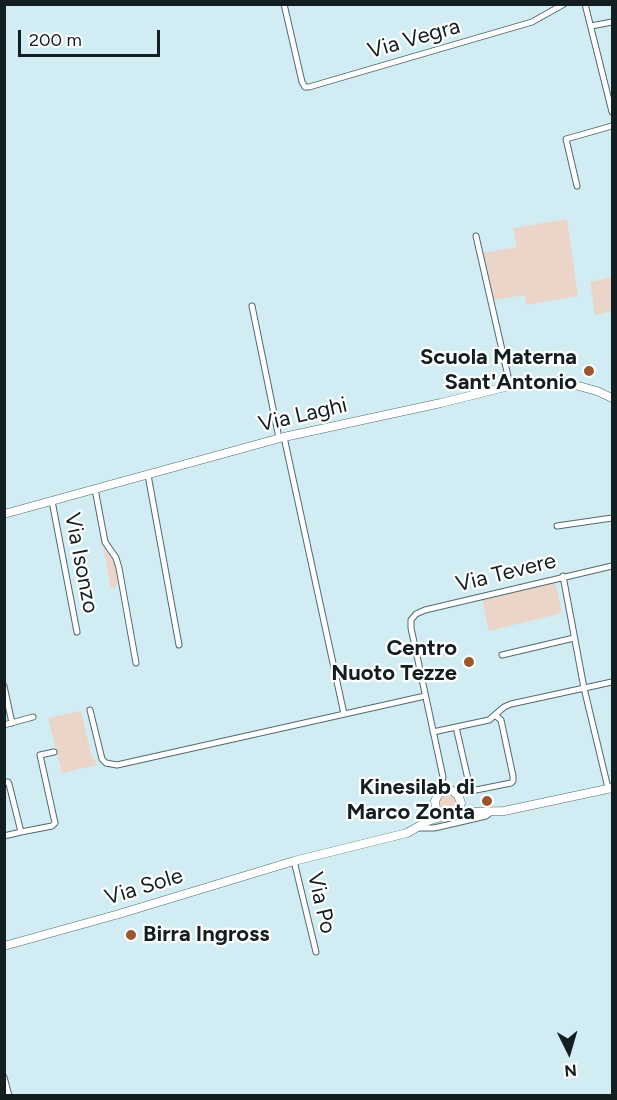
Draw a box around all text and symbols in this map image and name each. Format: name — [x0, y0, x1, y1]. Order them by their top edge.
street label: Via Vegra — [365, 13, 463, 65]
scale bar — [21, 18, 164, 56]
text: 200 m — [29, 29, 82, 51]
place label: Scuola Materna Sant'Antonio — [420, 345, 577, 396]
marker: Scuola Materna Sant'Antonio — [582, 364, 596, 378]
street label: Via Laghi — [256, 392, 350, 438]
street label: Via Isonzo — [58, 511, 104, 615]
street label: Via Tevere — [453, 548, 559, 598]
place label: Centro Nuoto Tezze — [331, 636, 457, 688]
marker: Centro Nuoto Tezze — [462, 655, 476, 669]
place label: Kinesilab di Marco Zonta — [346, 775, 475, 826]
marker: Kinesilab di Marco Zonta — [480, 794, 494, 808]
street label: Via Sole — [102, 863, 186, 911]
street label: Via Po — [301, 870, 341, 936]
place label: Birra Ingross — [143, 922, 270, 948]
marker: Birra Ingross — [124, 928, 138, 942]
north arrow — [539, 1022, 599, 1082]
text: N — [564, 1060, 578, 1080]

